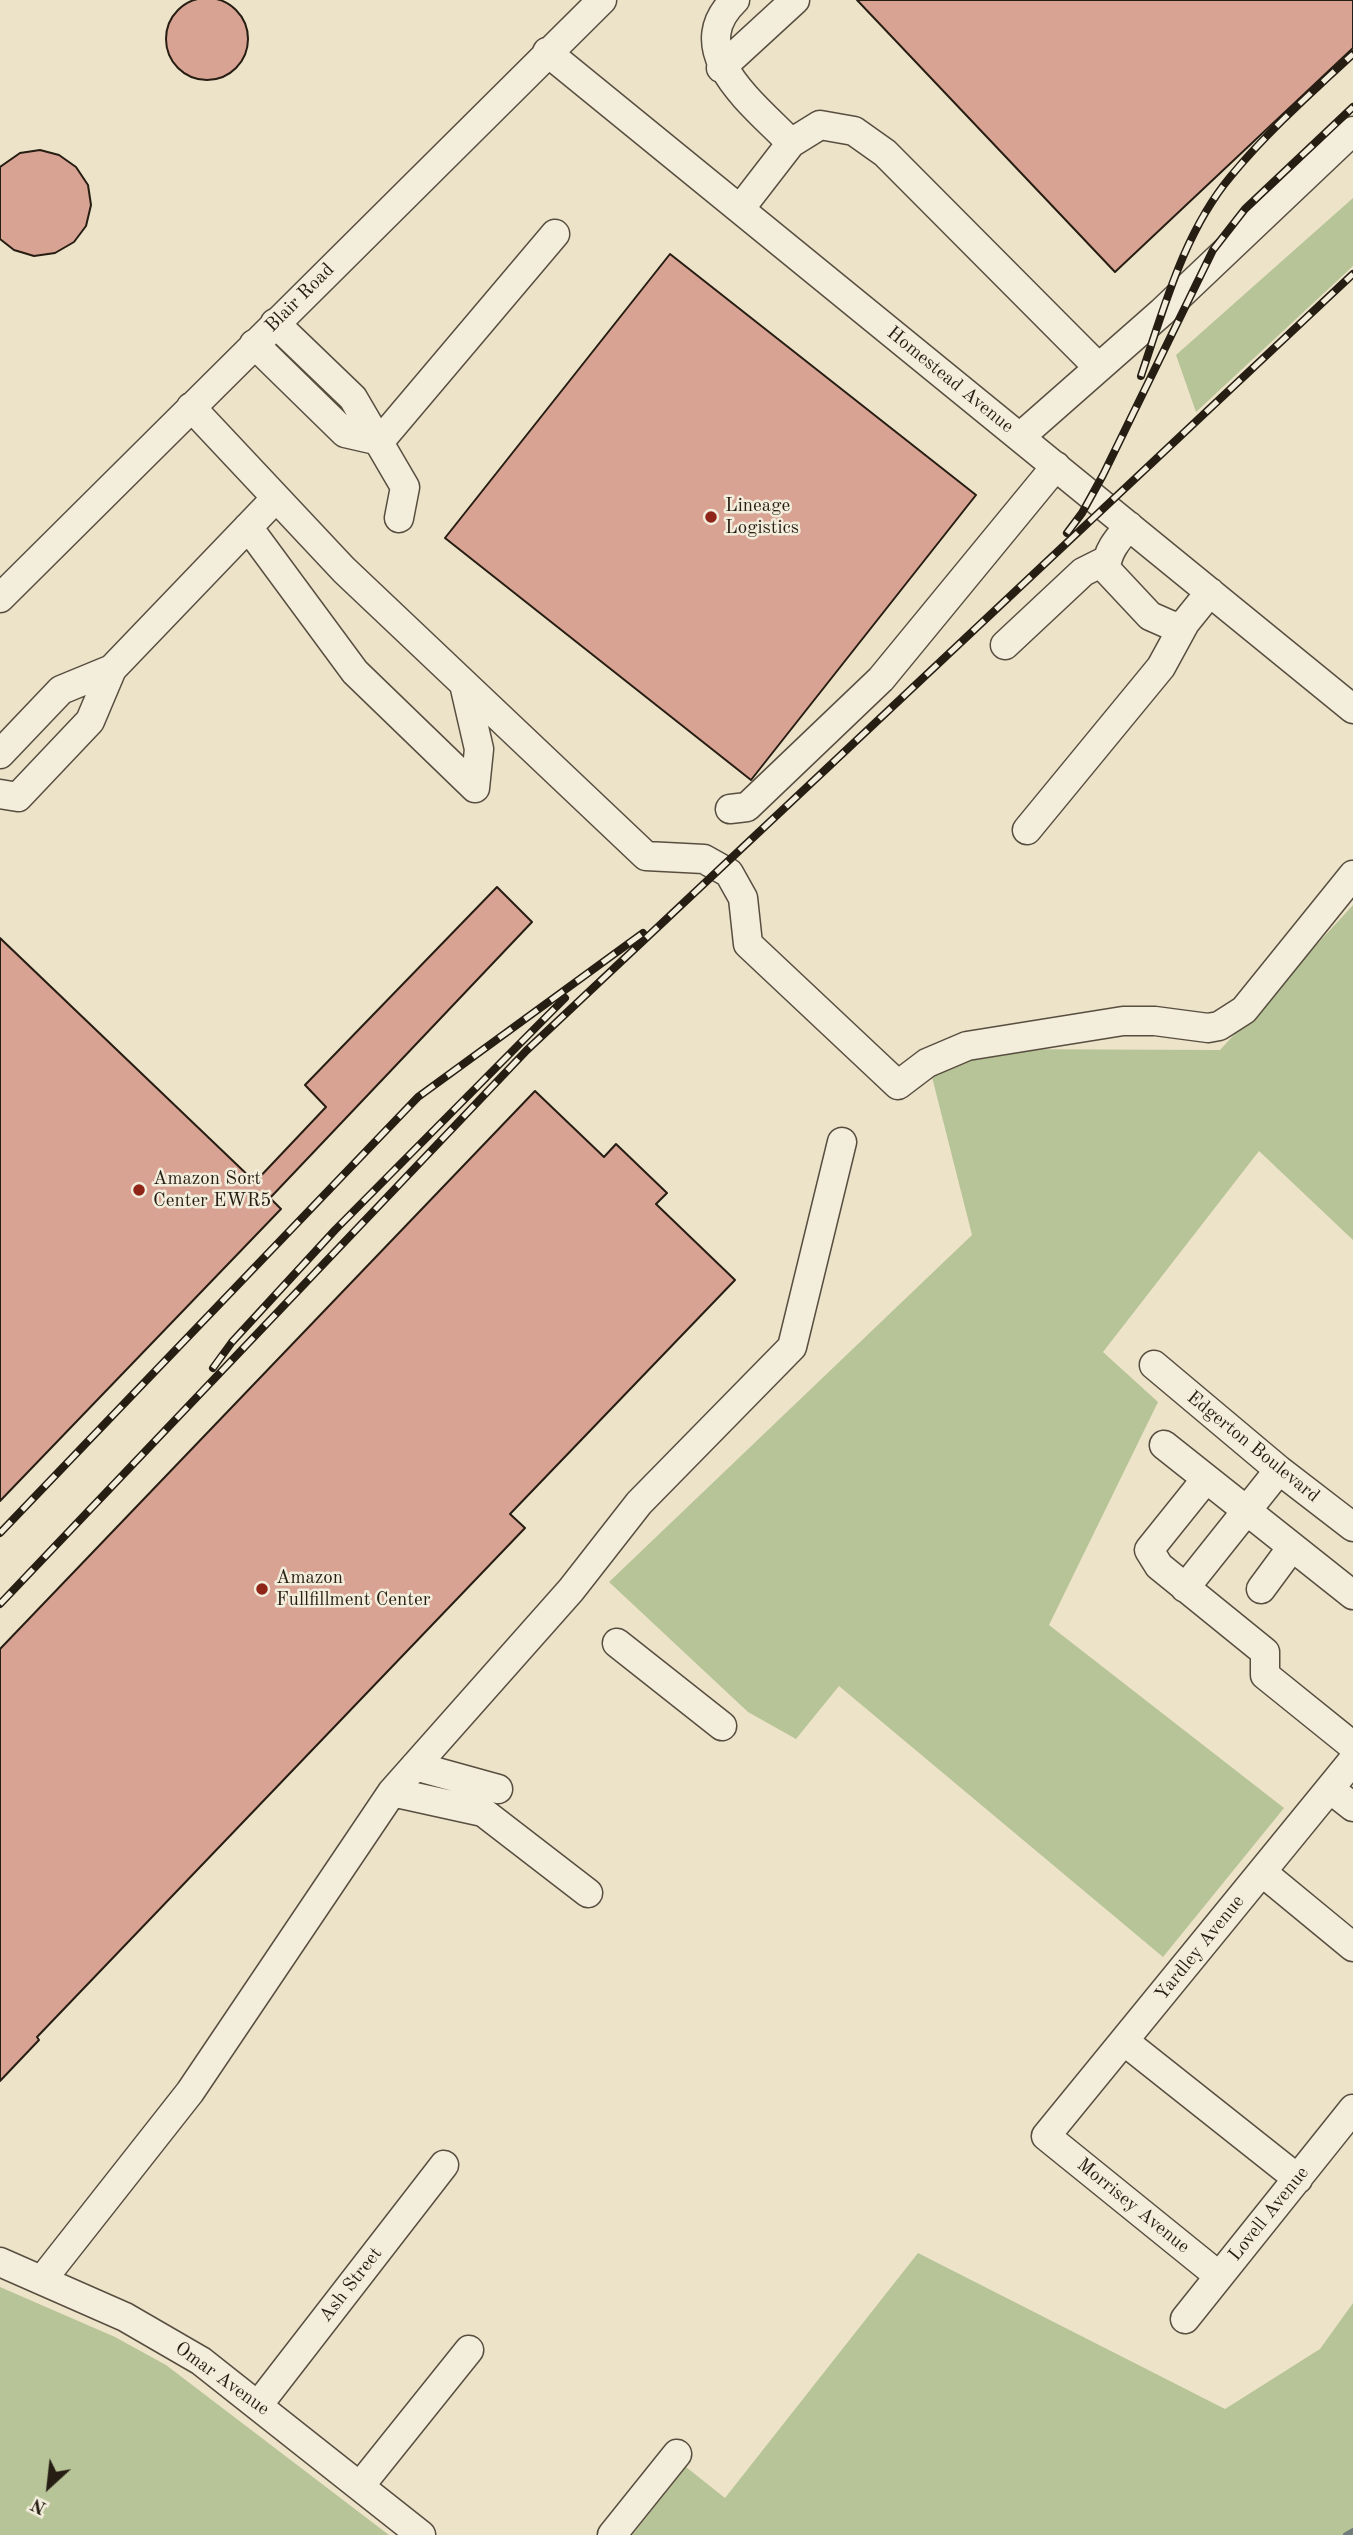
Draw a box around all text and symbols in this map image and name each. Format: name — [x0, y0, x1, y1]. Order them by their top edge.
street label: Blair Road — [261, 259, 339, 337]
street label: Homestead Avenue — [882, 322, 1018, 438]
place label: Lineage Logistics — [725, 495, 799, 539]
marker: Lineage Logistics — [703, 509, 719, 525]
place label: Amazon Sort Center EWR5 — [153, 1168, 271, 1212]
marker: Amazon Sort Center EWR5 — [131, 1182, 147, 1198]
street label: Edgerton Boulevard — [1182, 1386, 1324, 1508]
place label: Amazon Fullfillment Center — [276, 1567, 431, 1611]
marker: Amazon Fullfillment Center — [254, 1581, 270, 1597]
street label: Yardley Avenue — [1150, 1891, 1250, 2005]
street label: Morrisey Avenue — [1072, 2153, 1194, 2259]
street label: Lovell Avenue — [1224, 2162, 1314, 2266]
street label: Ash Street — [315, 2243, 387, 2327]
street label: Omar Avenue — [170, 2337, 274, 2421]
north arrow — [14, 2451, 84, 2521]
text: N — [28, 2493, 50, 2517]

